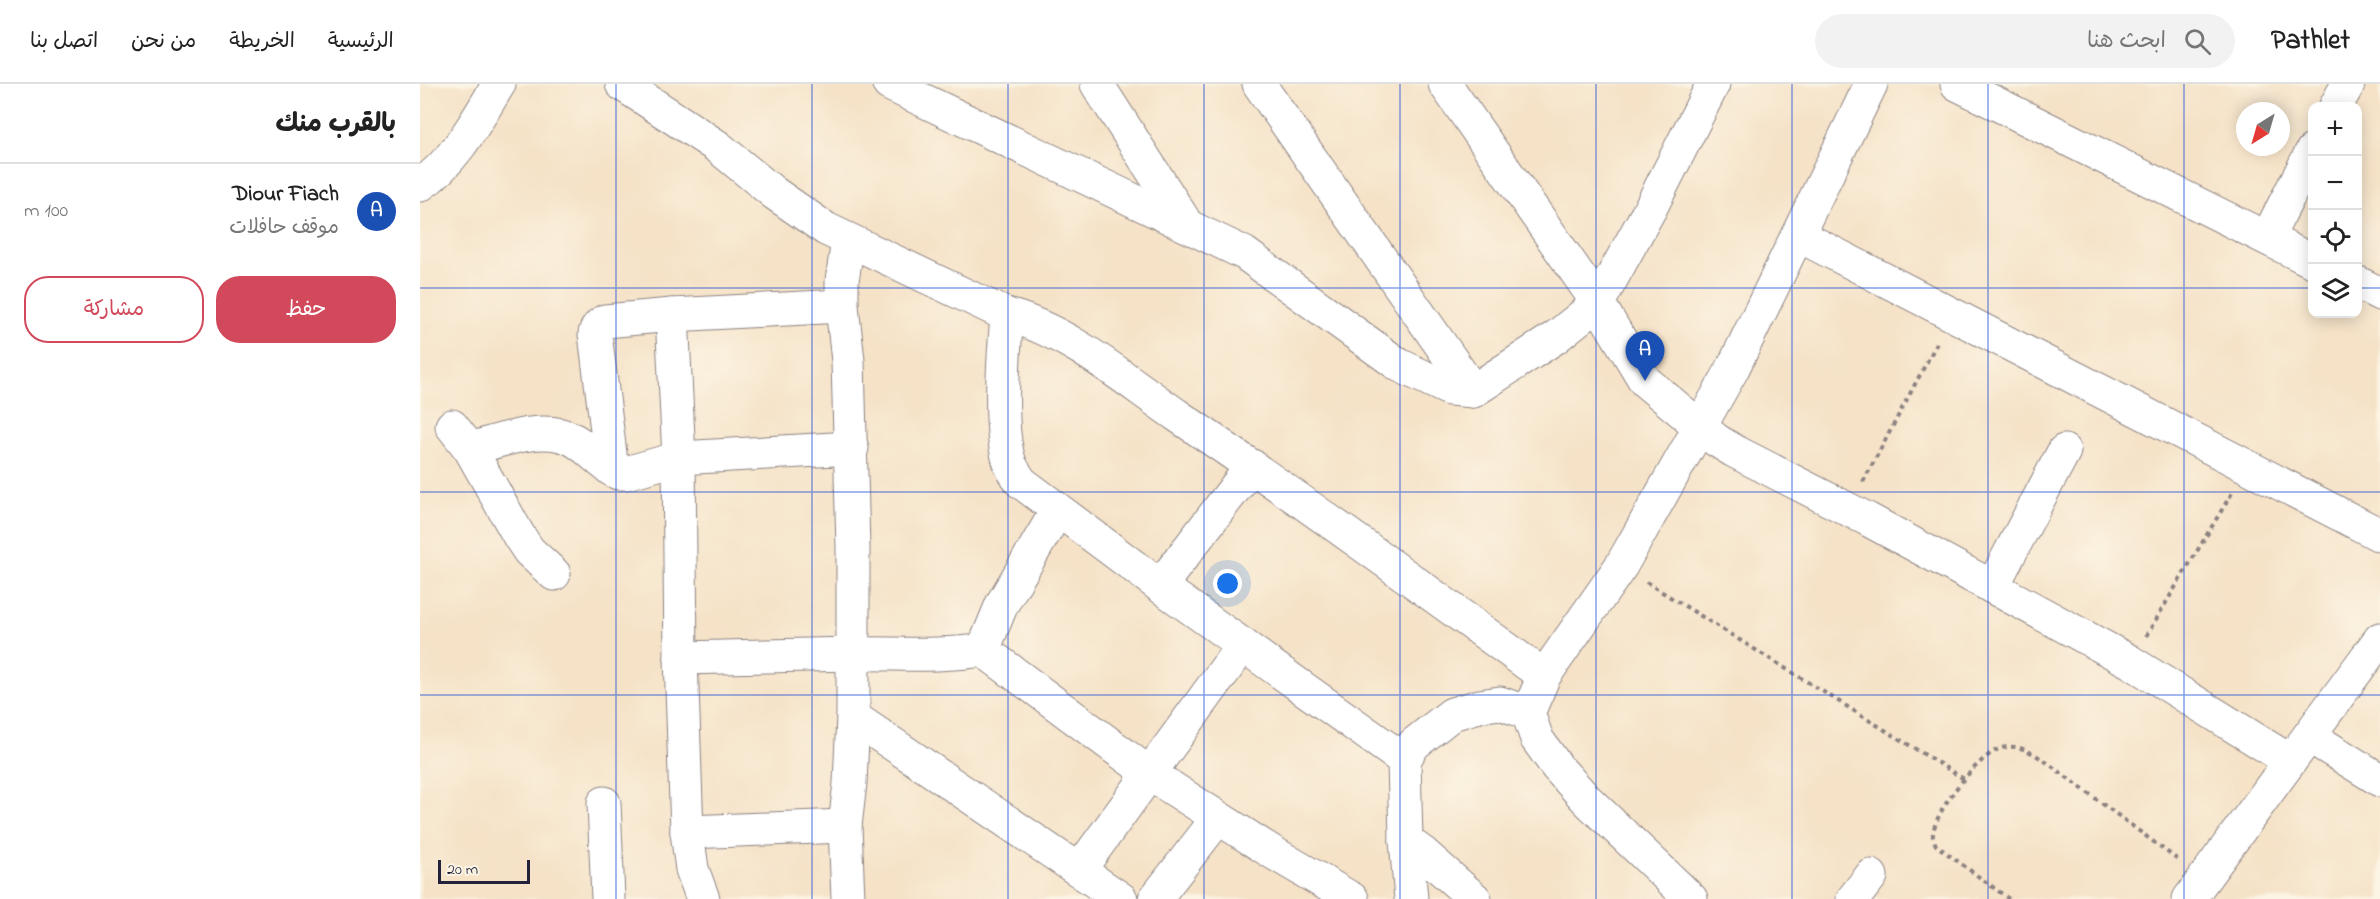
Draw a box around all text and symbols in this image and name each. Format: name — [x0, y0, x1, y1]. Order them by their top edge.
search box — [1815, 14, 2235, 68]
text: Pathlet — [2271, 21, 2350, 62]
icon: search — [2181, 25, 2214, 58]
text: ابحث هنا — [2087, 26, 2166, 58]
text: اتصل بنا — [30, 27, 98, 57]
text: من نحن — [131, 27, 196, 57]
text: الخريطة — [229, 27, 295, 57]
text: الرئيسية — [328, 27, 394, 57]
north arrow — [2236, 102, 2290, 156]
map controls — [2308, 102, 2362, 318]
button: + — [2308, 102, 2362, 156]
text: بالقرب منك — [275, 106, 396, 144]
button: − — [2308, 156, 2362, 210]
text: Diour Fiach — [232, 179, 339, 211]
text: 100 m — [24, 197, 68, 226]
text: A — [370, 197, 383, 226]
button: locate — [2308, 210, 2362, 264]
text: موقف حافلات — [229, 214, 339, 243]
button: layers — [2308, 264, 2362, 318]
button: مشاركة — [24, 276, 204, 343]
button: حفظ — [216, 276, 396, 343]
pin: A — [1626, 332, 1664, 381]
your location — [1213, 569, 1242, 598]
scale bar — [438, 857, 530, 884]
text: 20 m — [447, 858, 478, 882]

